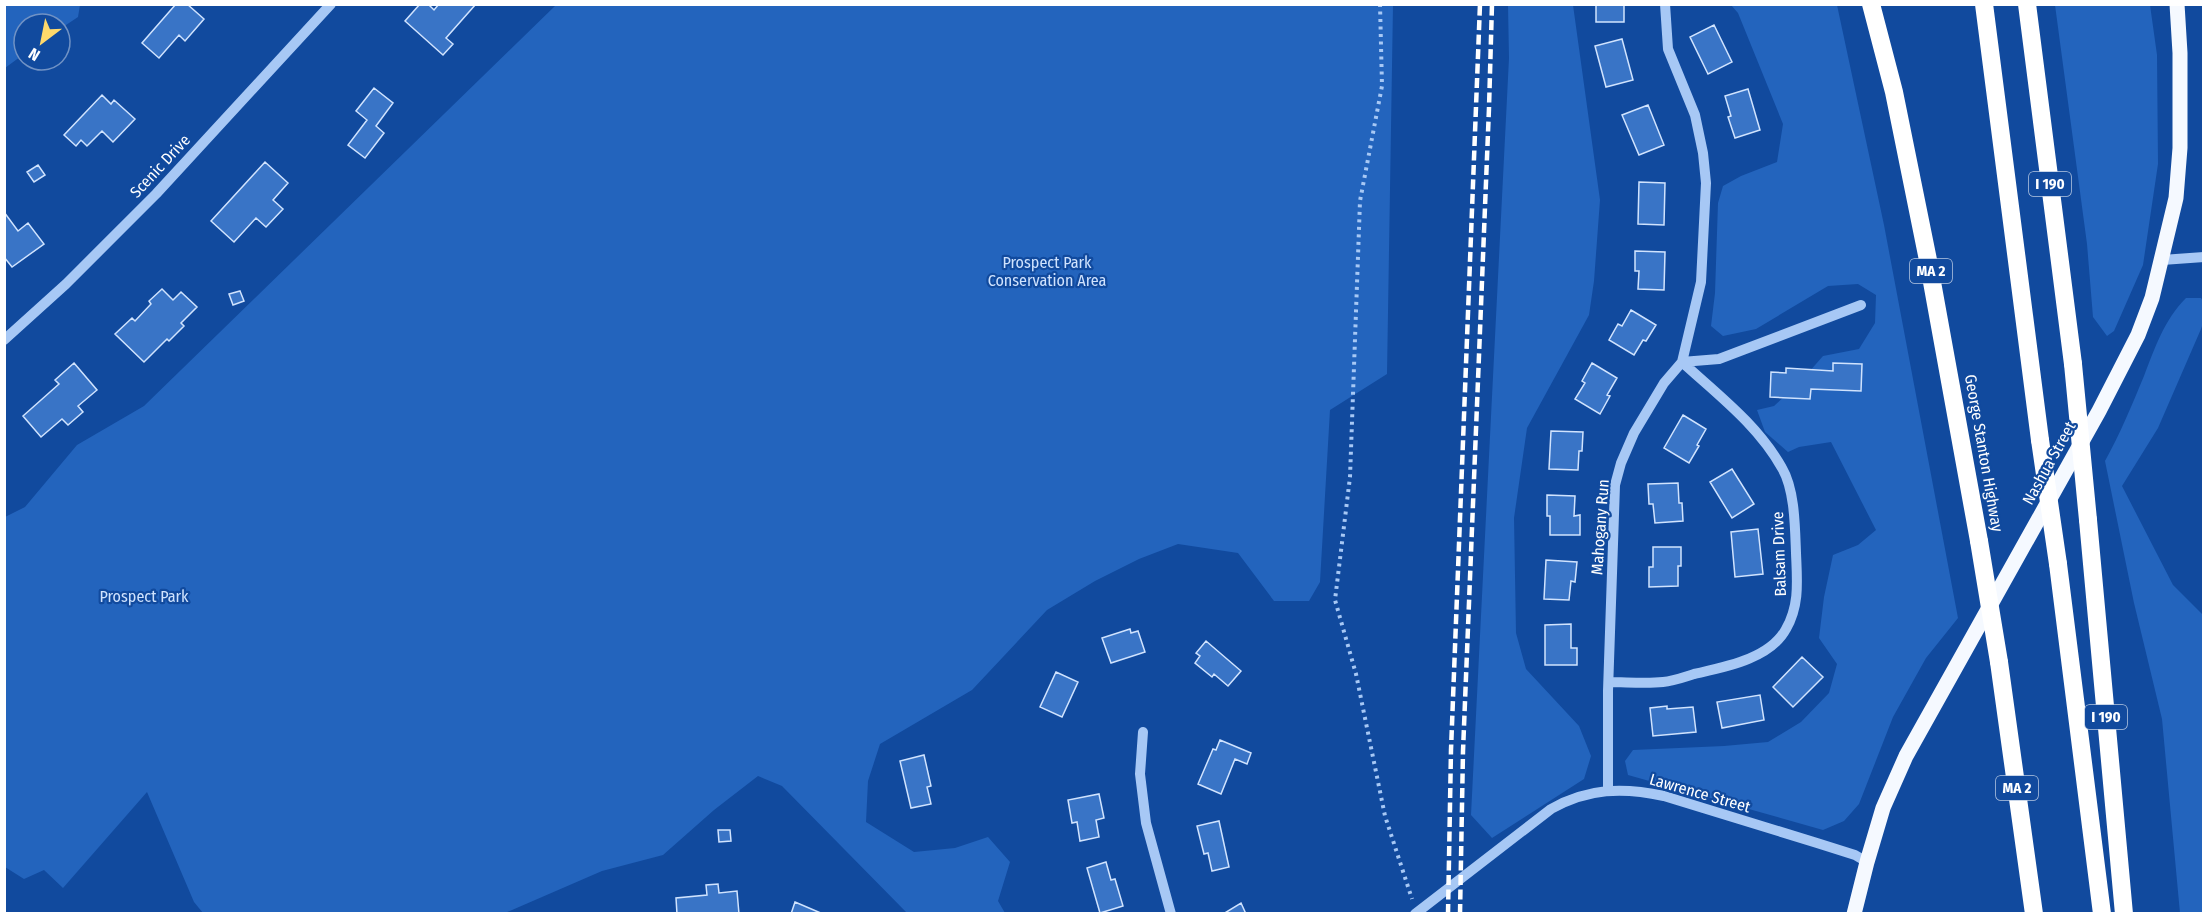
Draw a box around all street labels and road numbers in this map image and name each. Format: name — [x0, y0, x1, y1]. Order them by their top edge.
street label: Scenic Drive — [126, 130, 194, 201]
road number: I 190 — [2029, 172, 2071, 196]
road number: MA 2 — [1910, 259, 1952, 283]
street label: George Stanton Highway — [1961, 373, 2007, 534]
street label: Nashua Street — [2018, 417, 2080, 508]
street label: Mahogany Run — [1587, 479, 1613, 575]
street label: Balsam Drive — [1768, 511, 1790, 597]
road number: I 190 — [2085, 705, 2127, 729]
street label: Lawrence Street — [1647, 770, 1753, 817]
road number: MA 2 — [1996, 776, 2038, 800]

